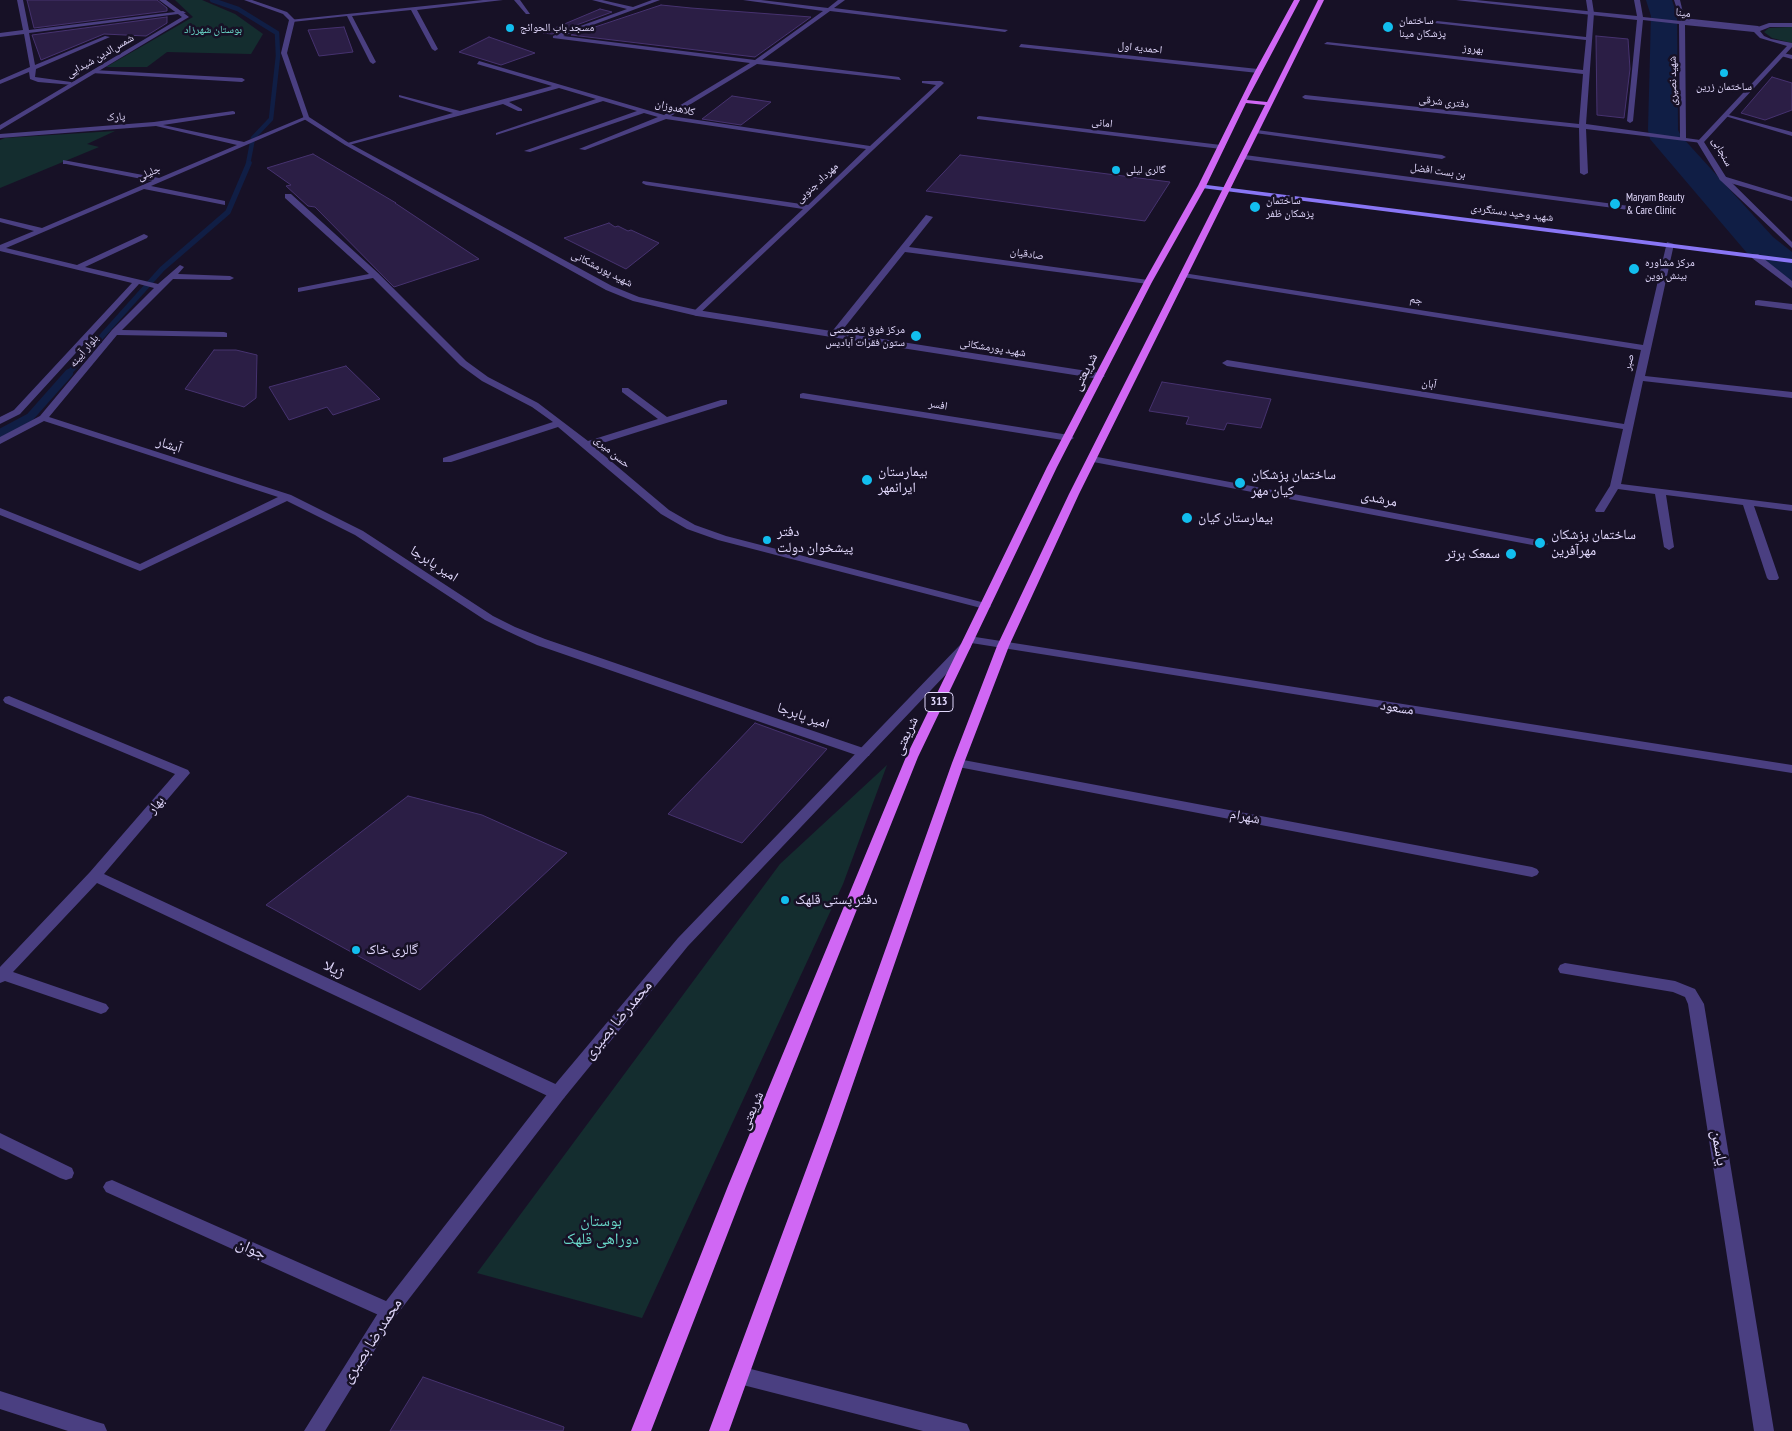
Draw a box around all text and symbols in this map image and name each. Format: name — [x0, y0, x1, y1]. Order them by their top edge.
street label: مینا — [1675, 6, 1691, 20]
place label: ساختمان پزشكان مينا — [1399, 14, 1446, 40]
marker: ساختمان پزشكان مينا — [1381, 20, 1395, 34]
place label: مسجد باب الحوائج — [520, 21, 594, 35]
marker: مسجد باب الحوائج — [504, 22, 516, 34]
park label: بوستان شهرزاد — [184, 23, 242, 37]
street label: شمس‌الدین شیدایی — [64, 31, 136, 81]
street label: احمدیه اول — [1117, 39, 1163, 57]
street label: بهروز — [1462, 41, 1484, 57]
street label: شهید نصیری — [1666, 56, 1680, 106]
marker: ساختمان زرین — [1718, 67, 1730, 79]
place label: ساختمان زرین — [1696, 80, 1752, 94]
street label: دفتری شرقی — [1418, 93, 1470, 111]
street label: کلاهدوزان — [654, 97, 696, 119]
street label: پارک — [106, 110, 126, 124]
street label: امانی — [1091, 115, 1113, 131]
street label: سنجابی — [1709, 135, 1735, 169]
street label: مهرداد جنوبی — [793, 160, 841, 206]
street label: بن بست افضل — [1409, 161, 1467, 181]
street label: جلیلی — [135, 162, 163, 184]
place label: گالری لیلی — [1126, 163, 1166, 177]
marker: گالری لیلی — [1110, 164, 1122, 176]
place label: Maryam Beauty & Care Clinic — [1626, 191, 1684, 217]
place label: ساختمان پزشکان ظفر — [1266, 194, 1314, 220]
marker: Maryam Beauty & Care Clinic — [1608, 197, 1622, 211]
marker: ساختمان پزشکان ظفر — [1248, 200, 1262, 214]
street label: شهید وحید دستگردی — [1470, 201, 1554, 225]
street label: صادقیان — [1009, 245, 1045, 263]
street label: شهید پورمشکانی — [569, 248, 635, 290]
place label: مرکز مشاوره بینش نوین — [1645, 256, 1695, 282]
marker: مرکز مشاوره بینش نوین — [1627, 262, 1641, 276]
street label: جم — [1409, 292, 1423, 308]
place label: مرکز فوق تخصصی ستون فقرات آبادیس — [825, 323, 905, 349]
marker: مرکز فوق تخصصی ستون فقرات آبادیس — [909, 329, 923, 343]
street label: بلوار آیینه — [67, 332, 101, 370]
street label: شهید پورمشکانی — [959, 336, 1027, 360]
street label: شریعتی — [1068, 350, 1102, 394]
street label: صبر — [1621, 353, 1637, 371]
street label: آبان — [1421, 376, 1437, 392]
street label: افسر — [928, 397, 948, 413]
street label: آبشار — [154, 433, 184, 457]
street label: حسن میری — [591, 433, 633, 471]
place label: بیمارستان ایرانمهر — [878, 464, 928, 497]
place label: ساختمان پزشکان کیان مهر — [1251, 467, 1336, 500]
marker: بیمارستان ایرانمهر — [860, 473, 874, 487]
marker: ساختمان پزشکان کیان مهر — [1233, 476, 1247, 490]
street label: مرشدی — [1359, 487, 1399, 511]
place label: بیمارستان کیان — [1198, 510, 1273, 526]
marker: بیمارستان کیان — [1180, 511, 1194, 525]
place label: دفتر پیشخوان دولت — [777, 524, 853, 556]
place label: ساختمان پزشکان مهرآفرین — [1551, 527, 1636, 560]
marker: دفتر پیشخوان دولت — [761, 534, 773, 546]
marker: ساختمان پزشکان مهرآفرین — [1533, 536, 1547, 550]
street label: امیر پابرجا — [407, 542, 461, 586]
place label: سمعک برتر — [1445, 546, 1500, 562]
marker: سمعک برتر — [1504, 547, 1518, 561]
road number: 313 — [925, 692, 953, 712]
street label: مسعود — [1379, 697, 1415, 719]
street label: امیر پابرجا — [775, 699, 831, 733]
street label: شریعتی — [890, 714, 922, 758]
street label: بهار — [144, 793, 168, 817]
street label: شهرام — [1228, 806, 1262, 828]
place label: دفتر پستی قلهک — [795, 892, 878, 908]
marker: دفتر پستی قلهک — [779, 894, 791, 906]
place label: گالری خاک — [366, 942, 418, 958]
marker: گالری خاک — [350, 944, 362, 956]
street label: ژیلا — [320, 956, 348, 982]
street label: محمدرضا بصیری — [579, 977, 657, 1063]
street label: شریعتی — [736, 1089, 768, 1133]
street label: یاسمن — [1707, 1129, 1731, 1167]
park label: بوستان دوراهی قلهک — [563, 1211, 639, 1249]
street label: جوان — [233, 1234, 269, 1264]
street label: محمدرضا بصیری — [337, 1295, 407, 1387]

